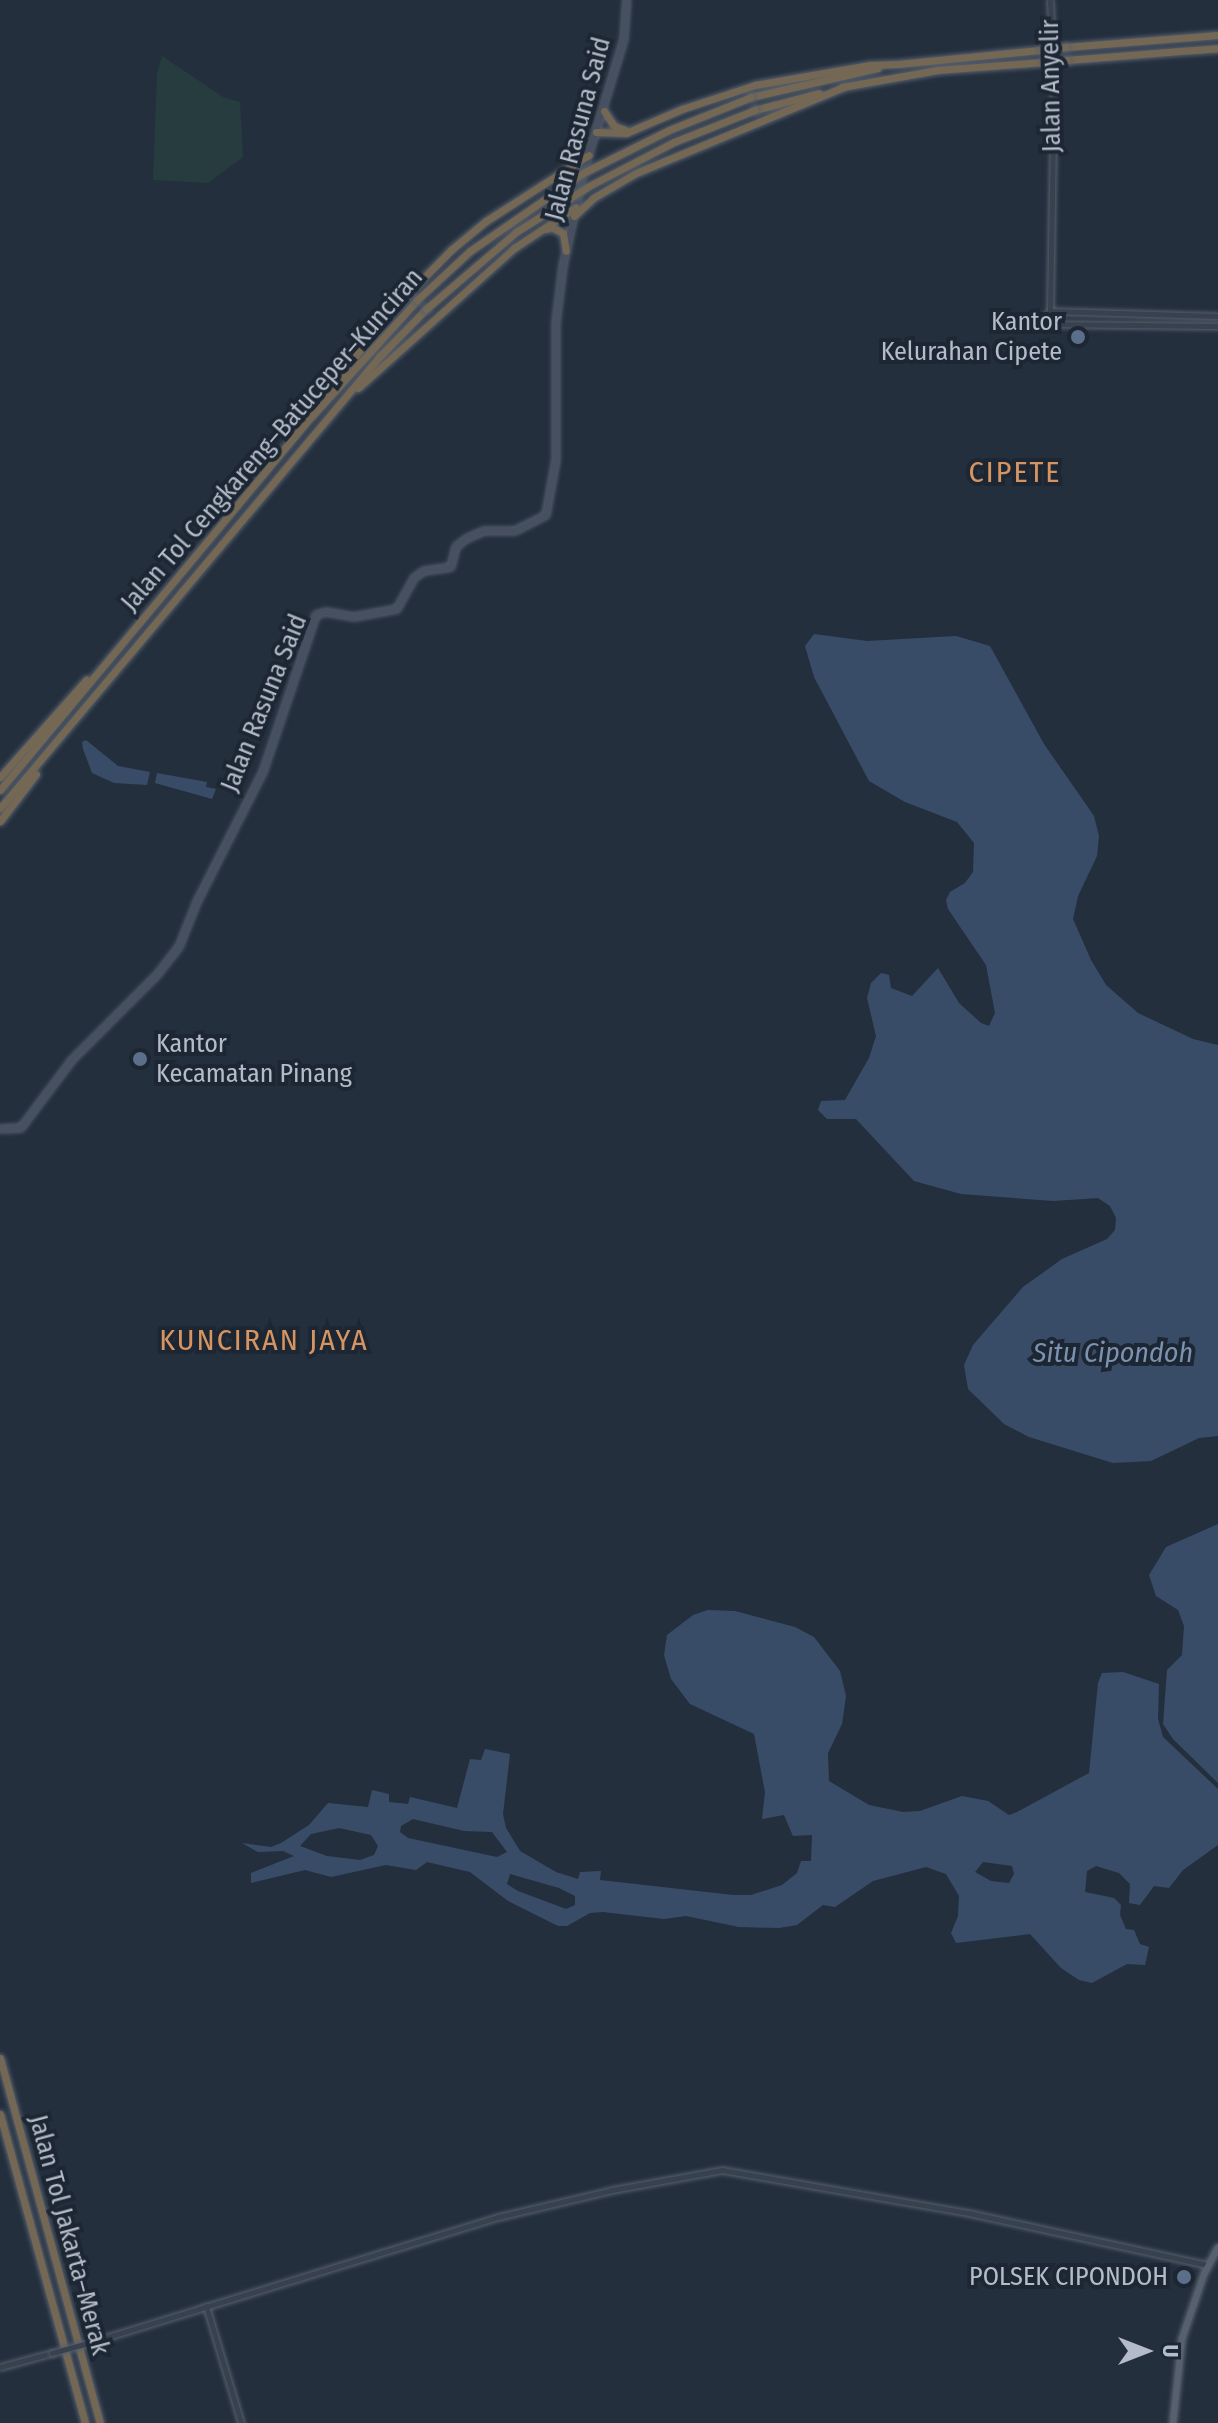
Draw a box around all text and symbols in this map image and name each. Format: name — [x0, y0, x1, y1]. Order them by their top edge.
street label: Jalan Anyelir — [1034, 19, 1068, 153]
street label: Jalan Rasuna Said — [539, 34, 617, 224]
street label: Jalan Tol Cengkareng–Batuceper–Kunciran — [115, 262, 429, 618]
place label: Kantor Kelurahan Cipete — [881, 306, 1062, 368]
marker: Kantor Kelurahan Cipete — [1069, 328, 1087, 346]
district label: CIPETE — [969, 454, 1061, 490]
street label: Jalan Rasuna Said — [214, 610, 314, 796]
place label: Kantor Kecamatan Pinang — [156, 1028, 352, 1090]
marker: Kantor Kecamatan Pinang — [131, 1050, 149, 1068]
district label: KUNCIRAN JAYA — [159, 1322, 369, 1358]
water label: Situ Cipondoh — [1033, 1336, 1193, 1370]
street label: Jalan Tol Jakarta–Merak — [22, 2112, 116, 2358]
place label: POLSEK CIPONDOH — [969, 2261, 1168, 2293]
marker: POLSEK CIPONDOH — [1175, 2268, 1193, 2286]
north arrow — [1106, 2311, 1186, 2391]
text: U — [1157, 2345, 1184, 2357]

